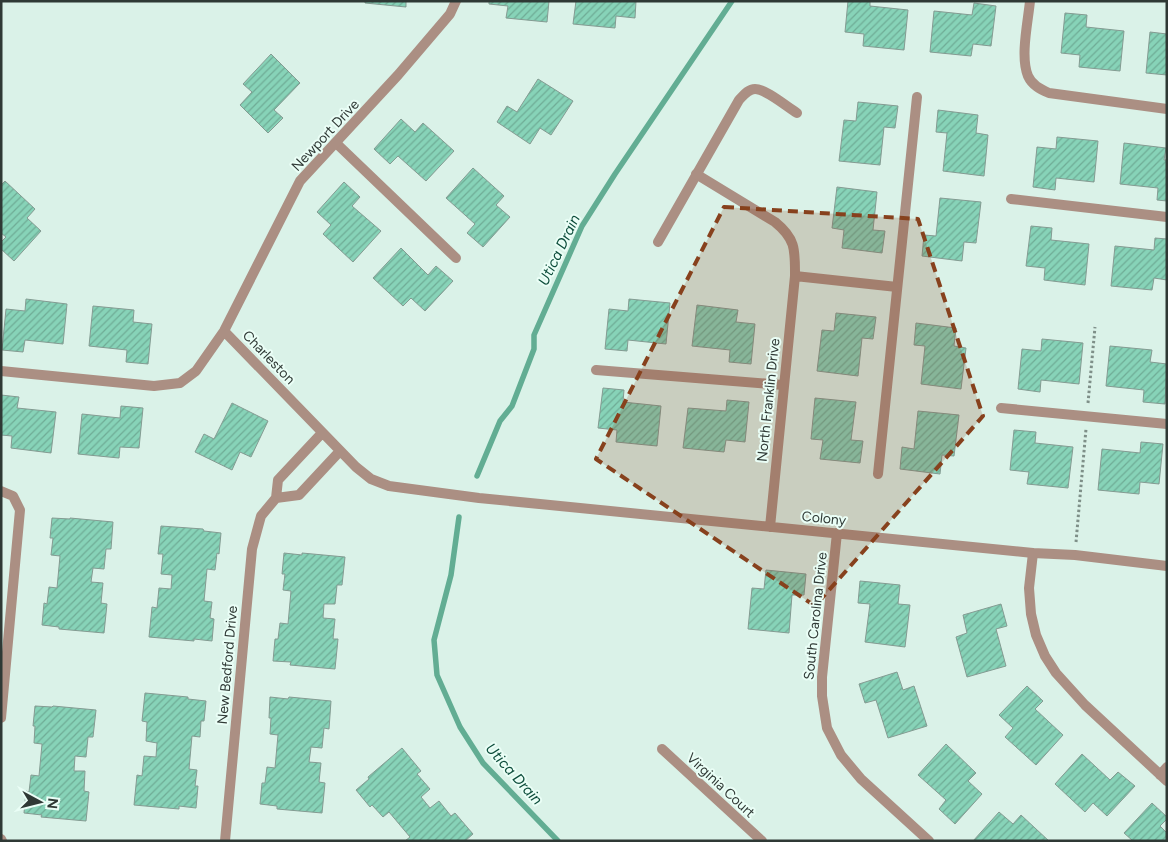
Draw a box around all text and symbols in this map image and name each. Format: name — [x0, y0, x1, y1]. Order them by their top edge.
street label: Newport Drive — [288, 96, 363, 175]
water label: Utica Drain — [534, 212, 584, 288]
street label: Charleston — [239, 327, 299, 388]
street label: North Franklin Drive — [754, 337, 783, 463]
street label: Colony — [801, 508, 848, 529]
street label: South Carolina Drive — [800, 551, 831, 681]
street label: New Bedford Drive — [214, 605, 241, 725]
water label: Utica Drain — [482, 739, 546, 809]
street label: Virginia Court — [683, 750, 758, 821]
north arrow — [15, 777, 65, 827]
text: N — [43, 797, 62, 810]

